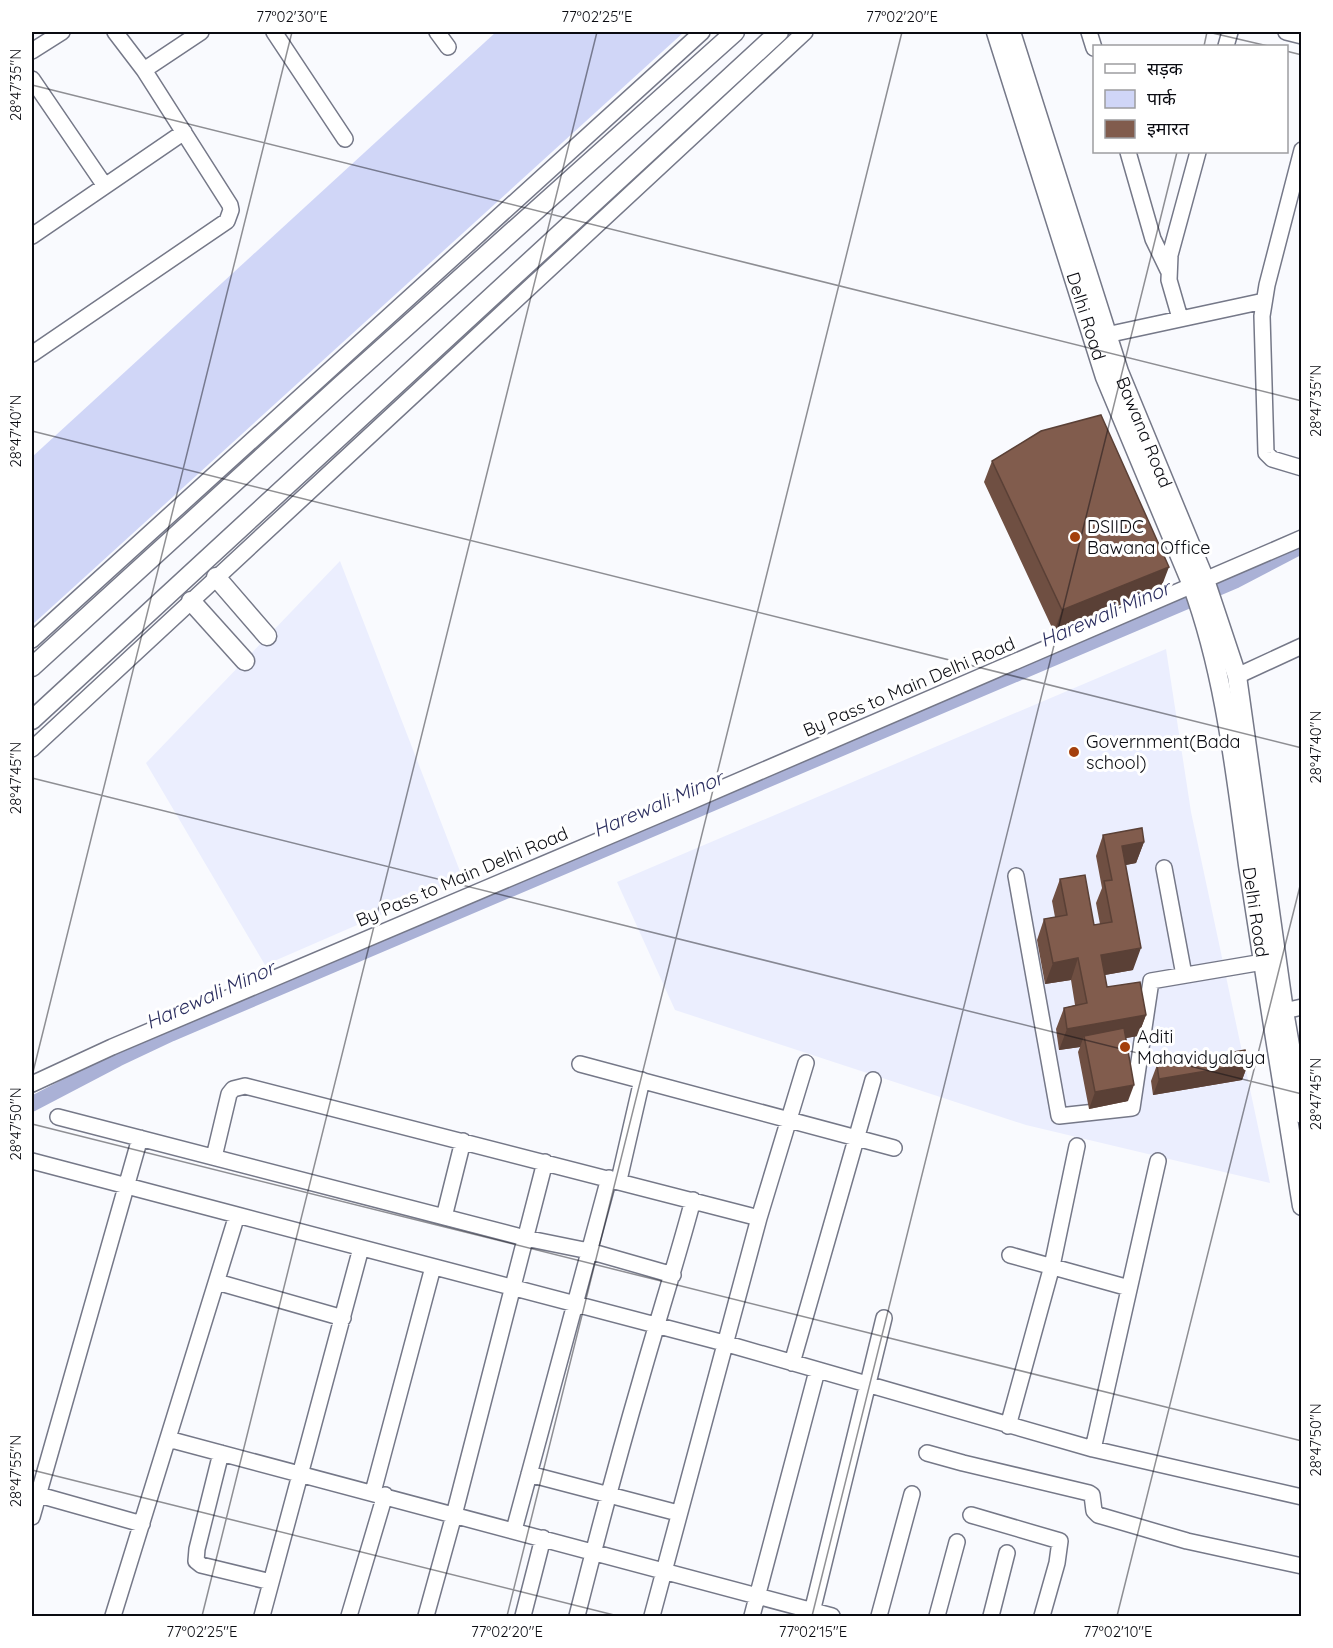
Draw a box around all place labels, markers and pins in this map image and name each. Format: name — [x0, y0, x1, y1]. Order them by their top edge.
place label: DSIIDC Bawana Office — [1087, 515, 1210, 559]
marker: DSIIDC Bawana Office — [1068, 530, 1082, 544]
place label: Government(Bada school) — [1086, 730, 1241, 774]
marker: Government(Bada school) — [1067, 745, 1081, 759]
place label: Aditi Mahavidyalaya — [1137, 1025, 1265, 1069]
marker: Aditi Mahavidyalaya — [1118, 1040, 1132, 1054]

